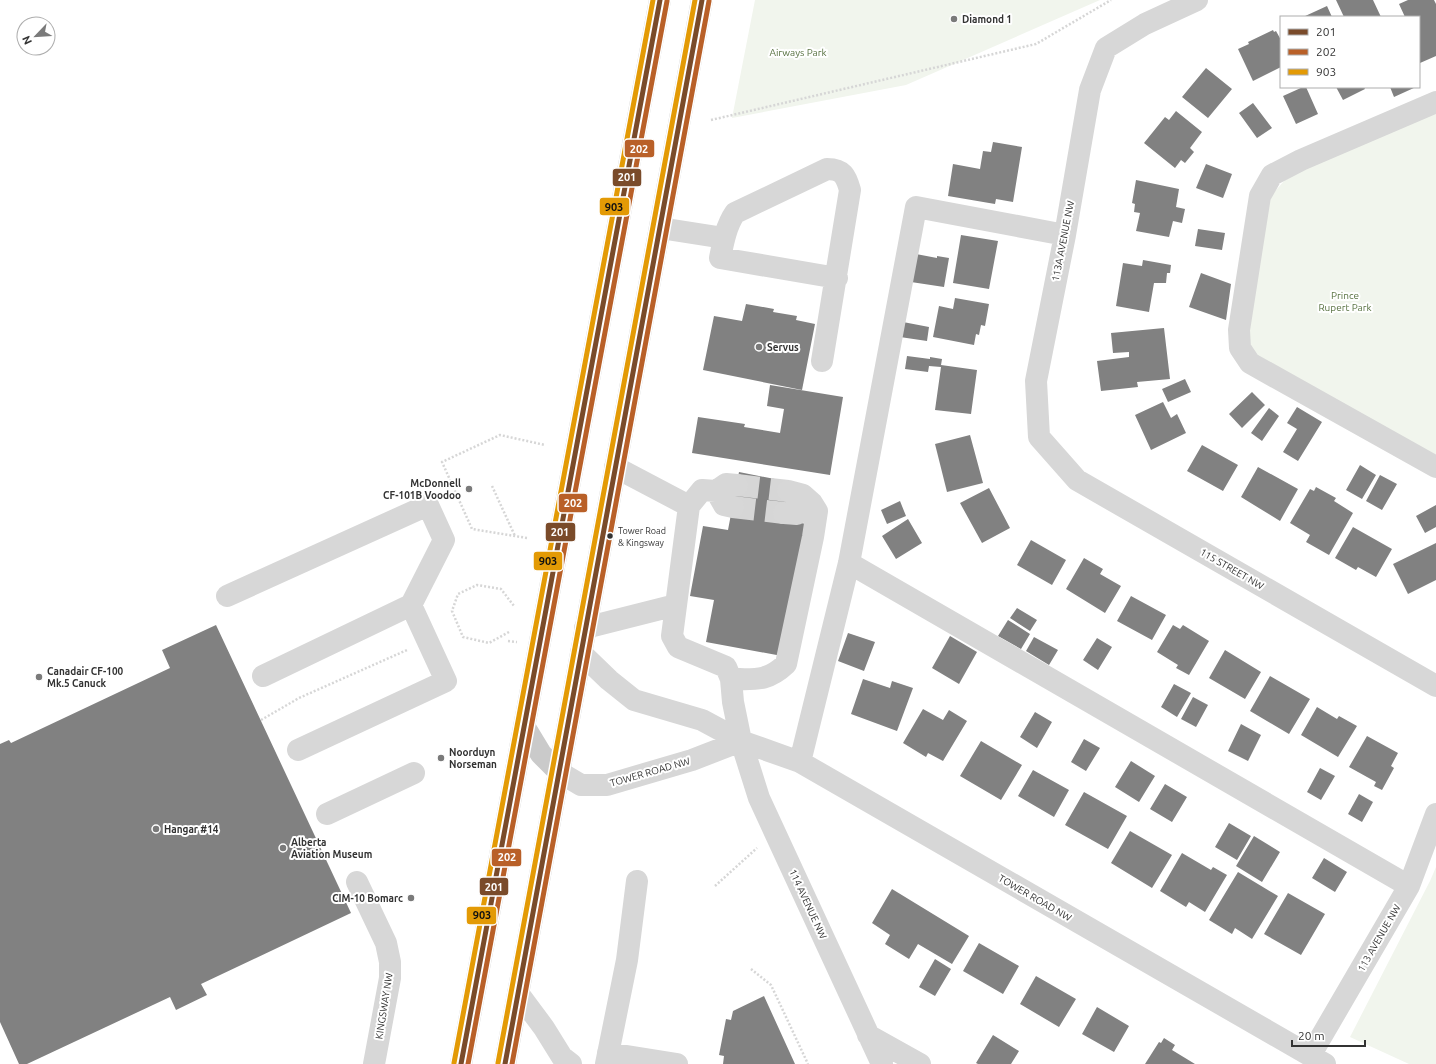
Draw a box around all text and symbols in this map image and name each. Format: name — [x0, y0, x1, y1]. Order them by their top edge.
marker: Diamond 1 — [949, 14, 959, 24]
place label: Diamond 1 — [962, 14, 1012, 25]
north arrow — [16, 16, 56, 56]
legend — [1280, 16, 1420, 88]
text: 201 — [1316, 25, 1336, 38]
text: N — [20, 34, 34, 46]
text: 202 — [1316, 45, 1336, 58]
park label: Airways Park — [769, 47, 827, 58]
text: 903 — [1316, 65, 1336, 78]
line badge: 202 — [624, 139, 655, 158]
text: 202 — [630, 143, 648, 155]
line badge: 201 — [612, 168, 642, 187]
text: 201 — [618, 171, 636, 183]
line badge: 903 — [599, 197, 630, 216]
street label: 113A AVENUE NW — [1050, 200, 1076, 282]
text: 903 — [605, 201, 623, 213]
park label: Prince Rupert Park — [1318, 290, 1372, 313]
marker: Servus — [754, 342, 764, 352]
place label: Servus — [767, 342, 799, 353]
place label: McDonnell CF-101B Voodoo — [383, 478, 461, 501]
marker: McDonnell CF-101B Voodoo — [464, 484, 474, 494]
line badge: 202 — [558, 493, 588, 513]
text: 202 — [564, 497, 582, 509]
line badge: 201 — [545, 522, 576, 542]
text: 201 — [551, 526, 569, 538]
place label: Tower Road & Kingsway — [618, 526, 666, 548]
marker: Tower Road & Kingsway — [605, 531, 615, 541]
street label: 115 STREET NW — [1198, 546, 1266, 592]
line badge: 903 — [533, 551, 563, 571]
text: 903 — [539, 555, 557, 567]
place label: Canadair CF-100 Mk.5 Canuck — [47, 666, 124, 689]
marker: Canadair CF-100 Mk.5 Canuck — [34, 672, 44, 682]
place label: Noorduyn Norseman — [449, 747, 497, 770]
marker: Noorduyn Norseman — [436, 753, 446, 763]
street label: TOWER ROAD NW — [609, 755, 691, 789]
marker: Hangar #14 — [151, 824, 161, 834]
place label: Hangar #14 — [164, 824, 219, 835]
place label: Alberta Aviation Museum — [291, 837, 372, 860]
marker: Alberta Aviation Museum — [278, 843, 288, 853]
line badge: 202 — [491, 848, 522, 867]
text: 202 — [498, 851, 516, 863]
street label: 114 AVENUE NW — [787, 868, 829, 940]
street label: TOWER ROAD NW — [996, 873, 1074, 923]
line badge: 201 — [479, 877, 509, 896]
text: 201 — [485, 881, 503, 893]
place label: CIM-10 Bomarc — [332, 893, 403, 904]
marker: CIM-10 Bomarc — [406, 893, 416, 903]
street label: 113 AVENUE NW — [1355, 903, 1403, 973]
line badge: 903 — [466, 906, 497, 925]
text: 903 — [473, 909, 491, 921]
street label: KINGSWAY NW — [373, 972, 395, 1040]
scale bar — [1292, 1022, 1365, 1048]
text: 20 m — [1298, 1029, 1325, 1042]

